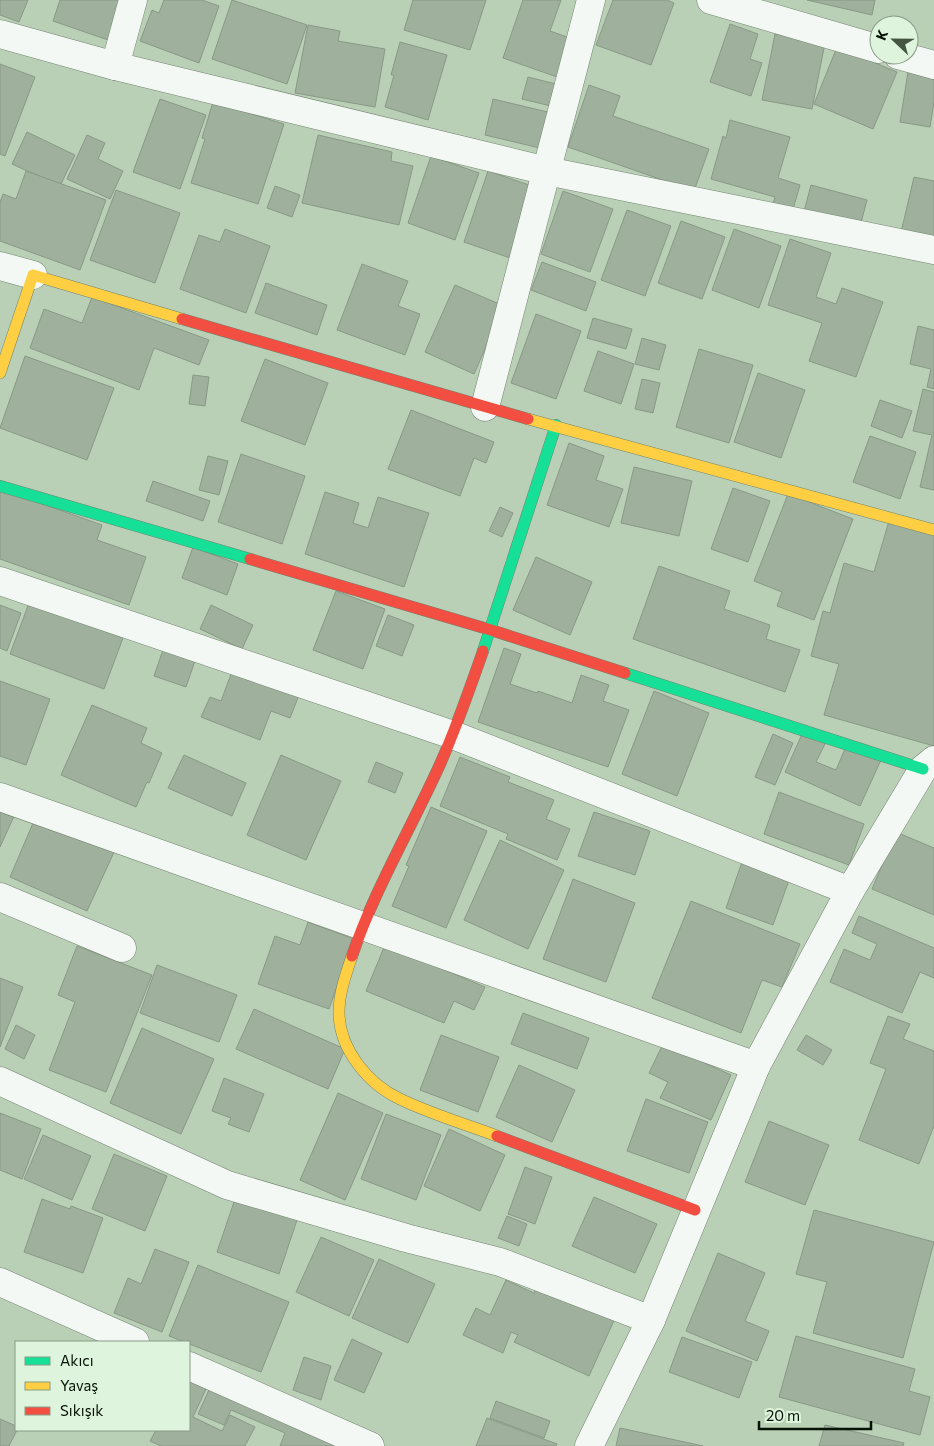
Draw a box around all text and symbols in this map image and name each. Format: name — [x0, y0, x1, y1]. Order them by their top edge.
north arrow — [869, 15, 919, 65]
text: K — [872, 27, 891, 43]
legend — [15, 1341, 190, 1431]
text: Akıcı — [60, 1351, 94, 1369]
text: Yavaş — [60, 1376, 98, 1394]
scale bar — [759, 1398, 872, 1430]
text: Sıkışık — [60, 1401, 103, 1419]
text: 20 m — [766, 1406, 800, 1424]

